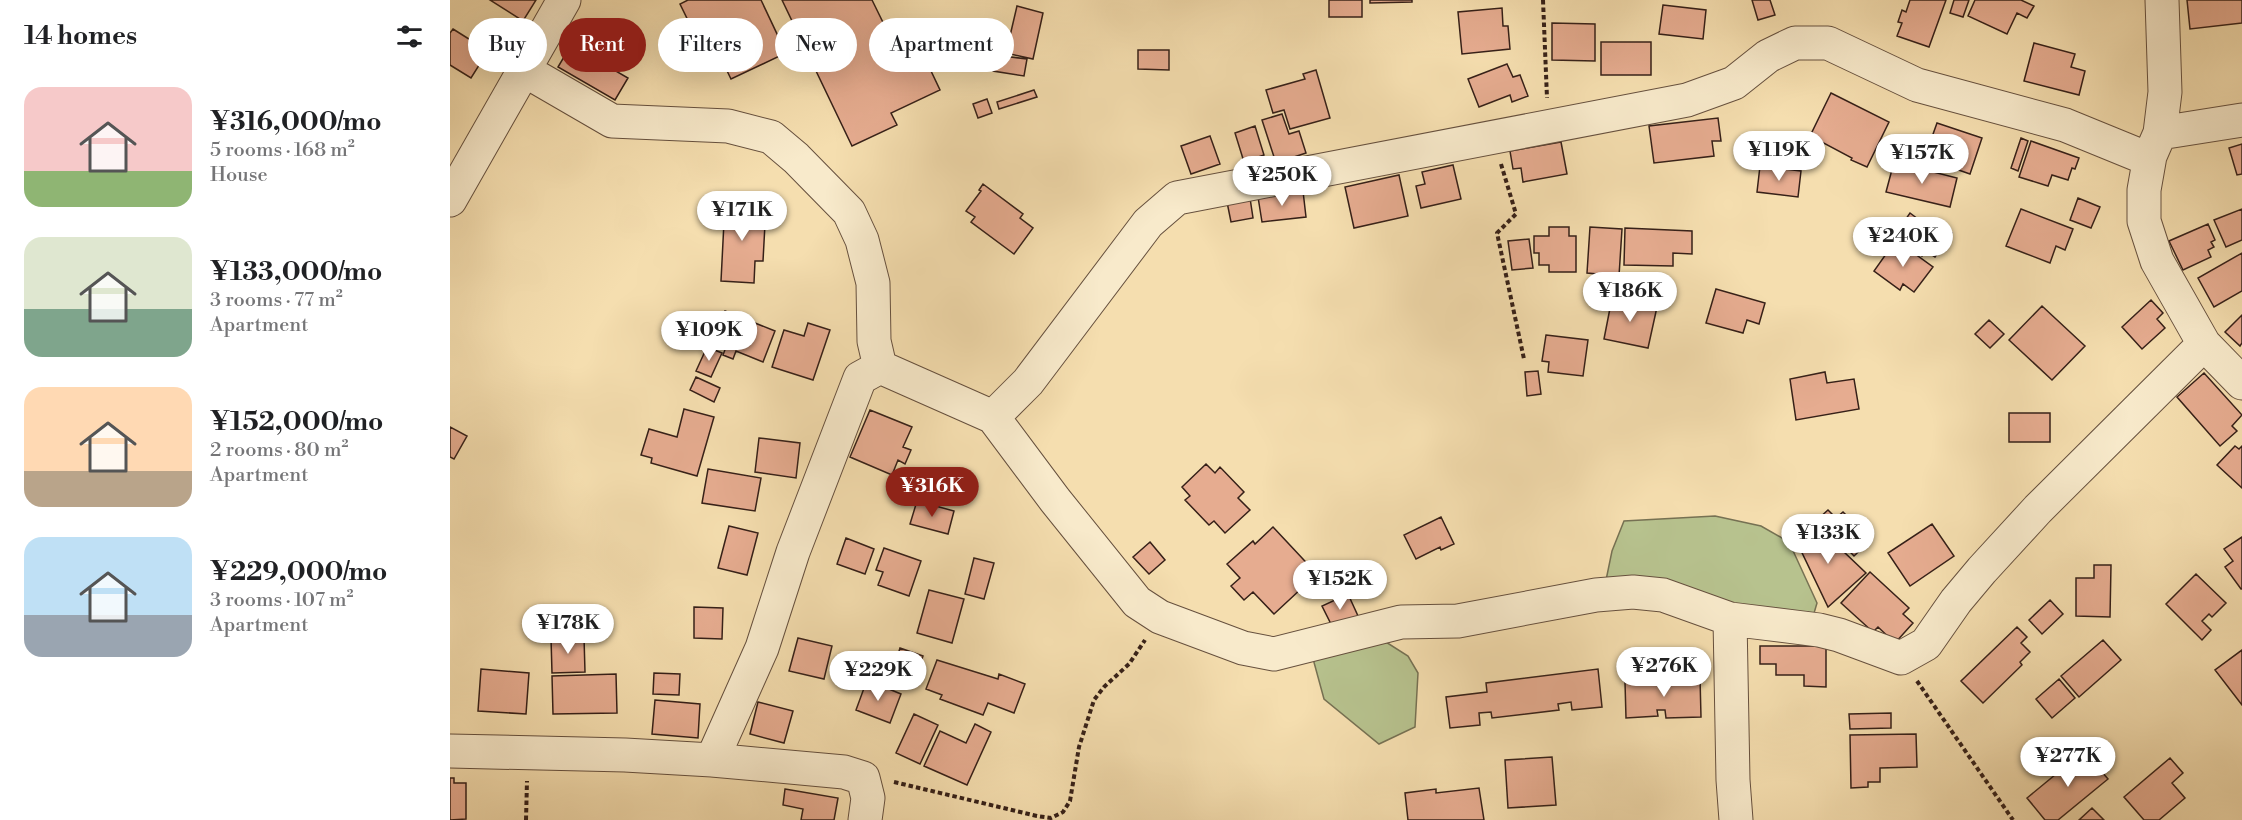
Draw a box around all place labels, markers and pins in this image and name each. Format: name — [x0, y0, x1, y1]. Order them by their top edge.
pin: ¥119K — [1737, 131, 1821, 182]
pin: ¥157K — [1880, 134, 1964, 185]
pin: ¥250K — [1240, 156, 1324, 207]
pin: ¥171K — [700, 191, 784, 242]
pin: ¥240K — [1861, 217, 1945, 268]
pin: ¥186K — [1588, 272, 1672, 323]
pin: ¥109K — [667, 311, 751, 362]
pin: ¥316K — [890, 467, 974, 518]
pin: ¥133K — [1786, 514, 1870, 565]
pin: ¥152K — [1298, 560, 1382, 611]
pin: ¥178K — [526, 604, 610, 655]
pin: ¥276K — [1622, 647, 1706, 698]
pin: ¥229K — [836, 651, 920, 702]
pin: ¥277K — [2026, 737, 2110, 788]

